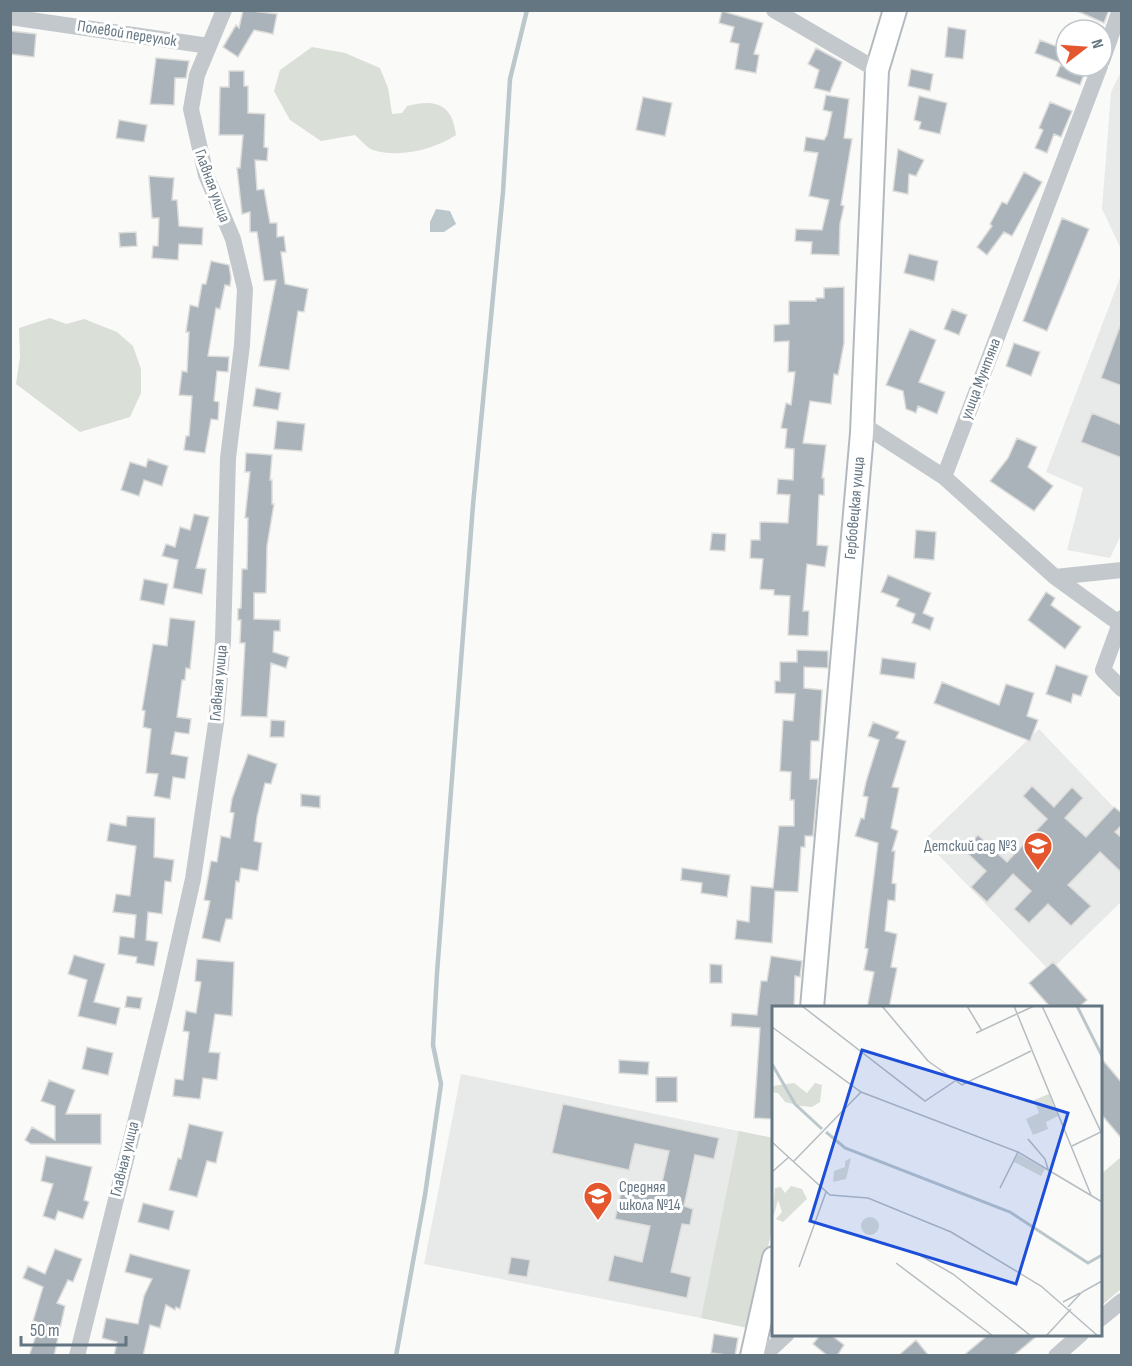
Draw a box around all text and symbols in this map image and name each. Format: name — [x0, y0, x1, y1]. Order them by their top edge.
street label: Полевой переулок — [76, 17, 179, 51]
north arrow — [1054, 18, 1114, 78]
text: N — [1087, 37, 1107, 51]
street label: Главная улица — [190, 147, 234, 225]
street label: улица Мунтяна — [957, 336, 1005, 422]
street label: Гербовецкая улица — [841, 456, 869, 560]
street label: Главная улица — [206, 644, 232, 722]
school or university icon: Детский сад №3 — [1022, 830, 1054, 872]
place label: Детский сад №3 — [924, 837, 1017, 856]
inset map — [772, 1006, 1102, 1336]
street label: Главная улица — [107, 1120, 143, 1198]
place label: Средняя школа №14 — [619, 1178, 681, 1215]
school or university icon: Средняя школа №14 — [582, 1180, 614, 1222]
scale bar — [21, 1309, 126, 1347]
text: 50 m — [30, 1320, 60, 1341]

